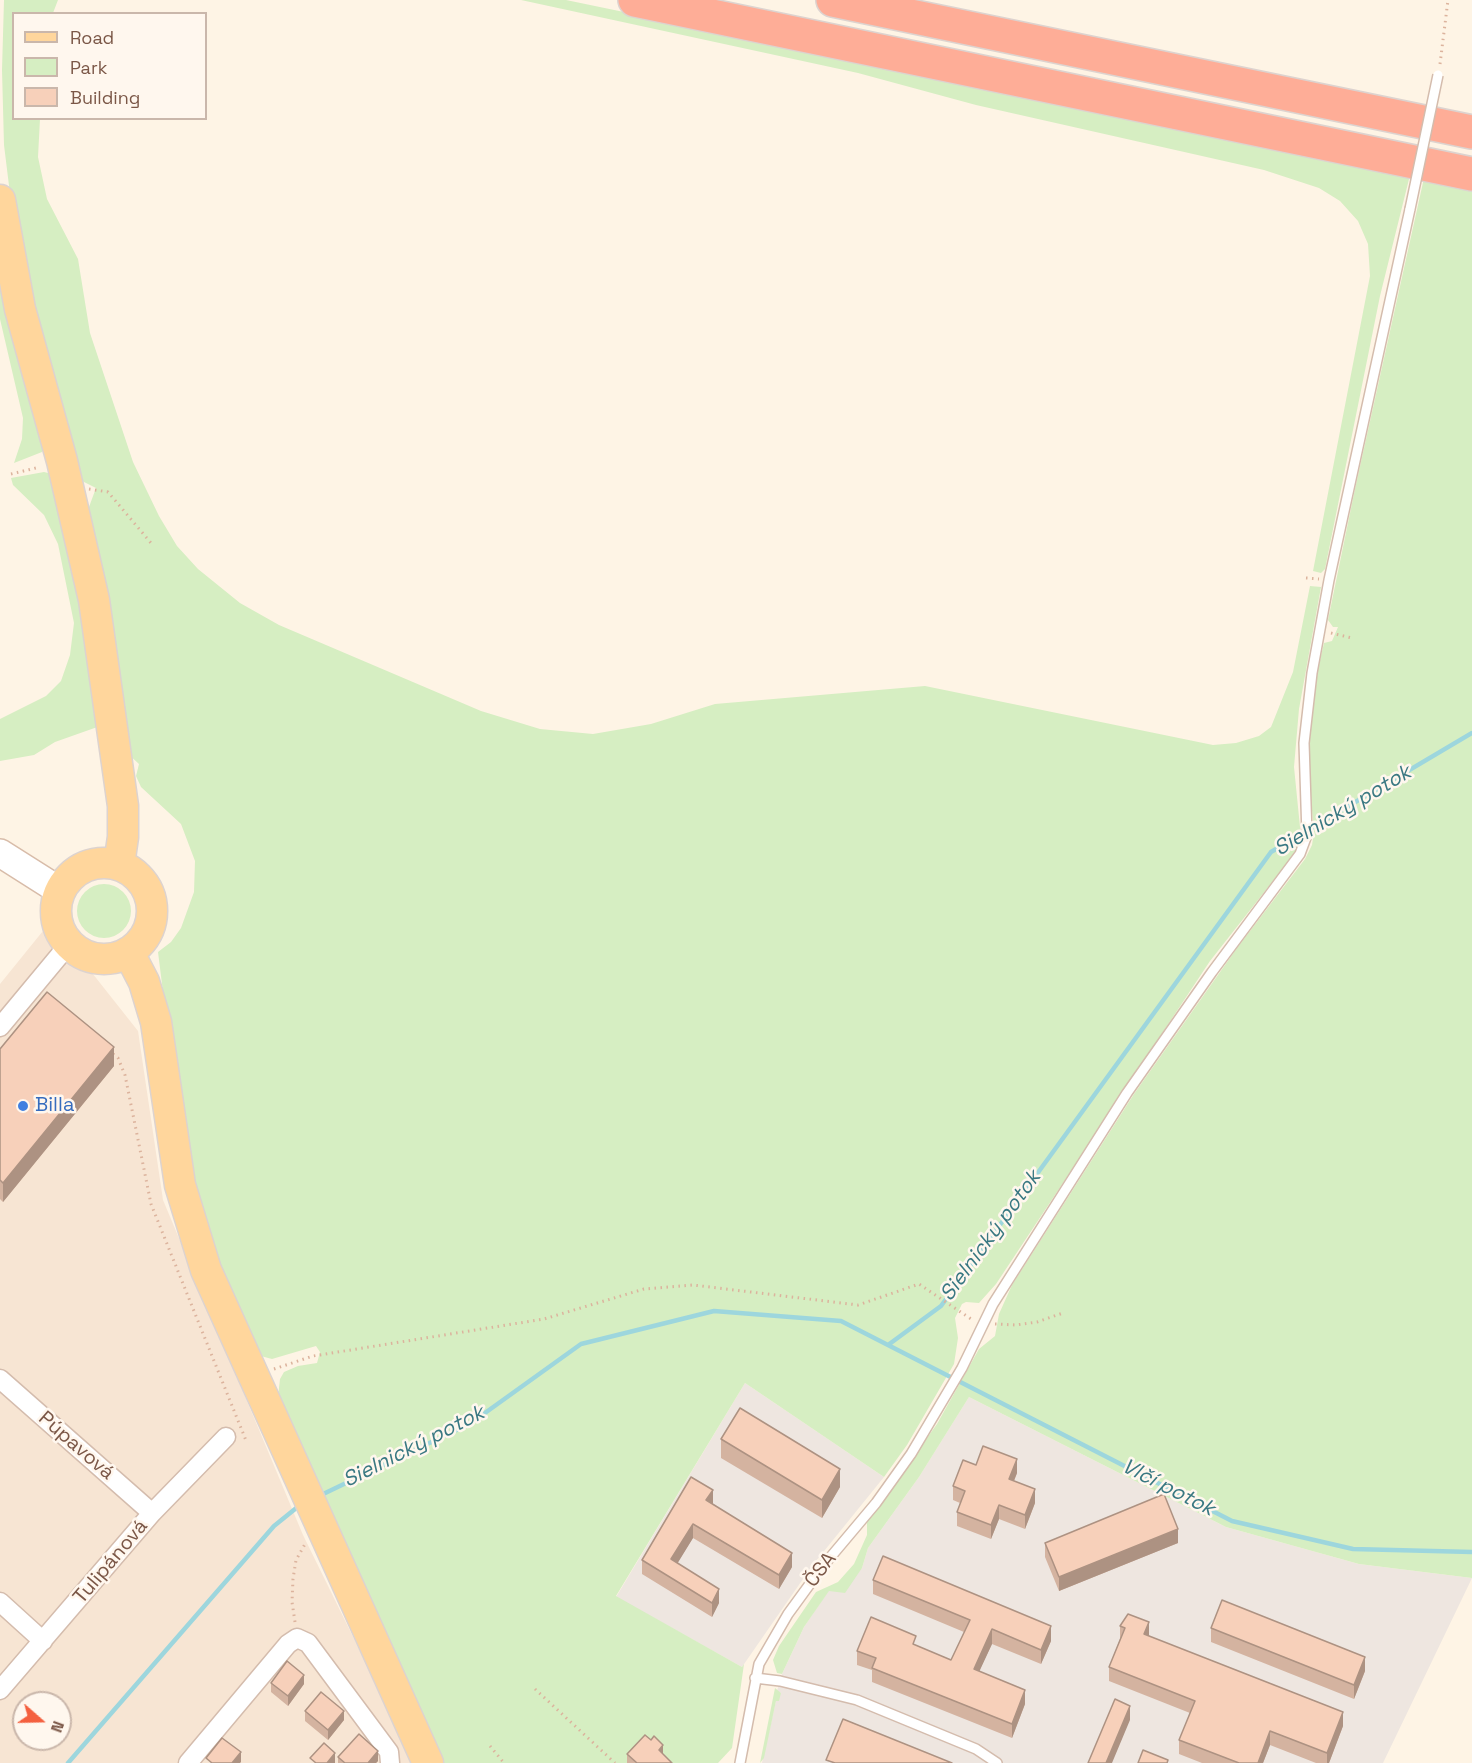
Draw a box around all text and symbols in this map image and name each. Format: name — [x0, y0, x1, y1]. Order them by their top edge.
legend — [12, 12, 207, 120]
text: Road — [70, 26, 114, 49]
text: Park — [70, 56, 107, 79]
text: Building — [70, 86, 140, 109]
water label: Sielnický potok — [1270, 760, 1416, 862]
place label: Billa — [35, 1094, 74, 1118]
marker: Billa — [16, 1099, 30, 1113]
water label: Sielnický potok — [935, 1166, 1047, 1306]
water label: Sielnický potok — [339, 1401, 489, 1493]
street label: Púpavová — [33, 1407, 119, 1485]
water label: Vlčí potok — [1117, 1454, 1219, 1522]
street label: Tulipánová — [69, 1515, 153, 1609]
street label: ČSA — [800, 1548, 842, 1592]
north arrow — [12, 1691, 72, 1751]
text: N — [46, 1718, 69, 1735]

